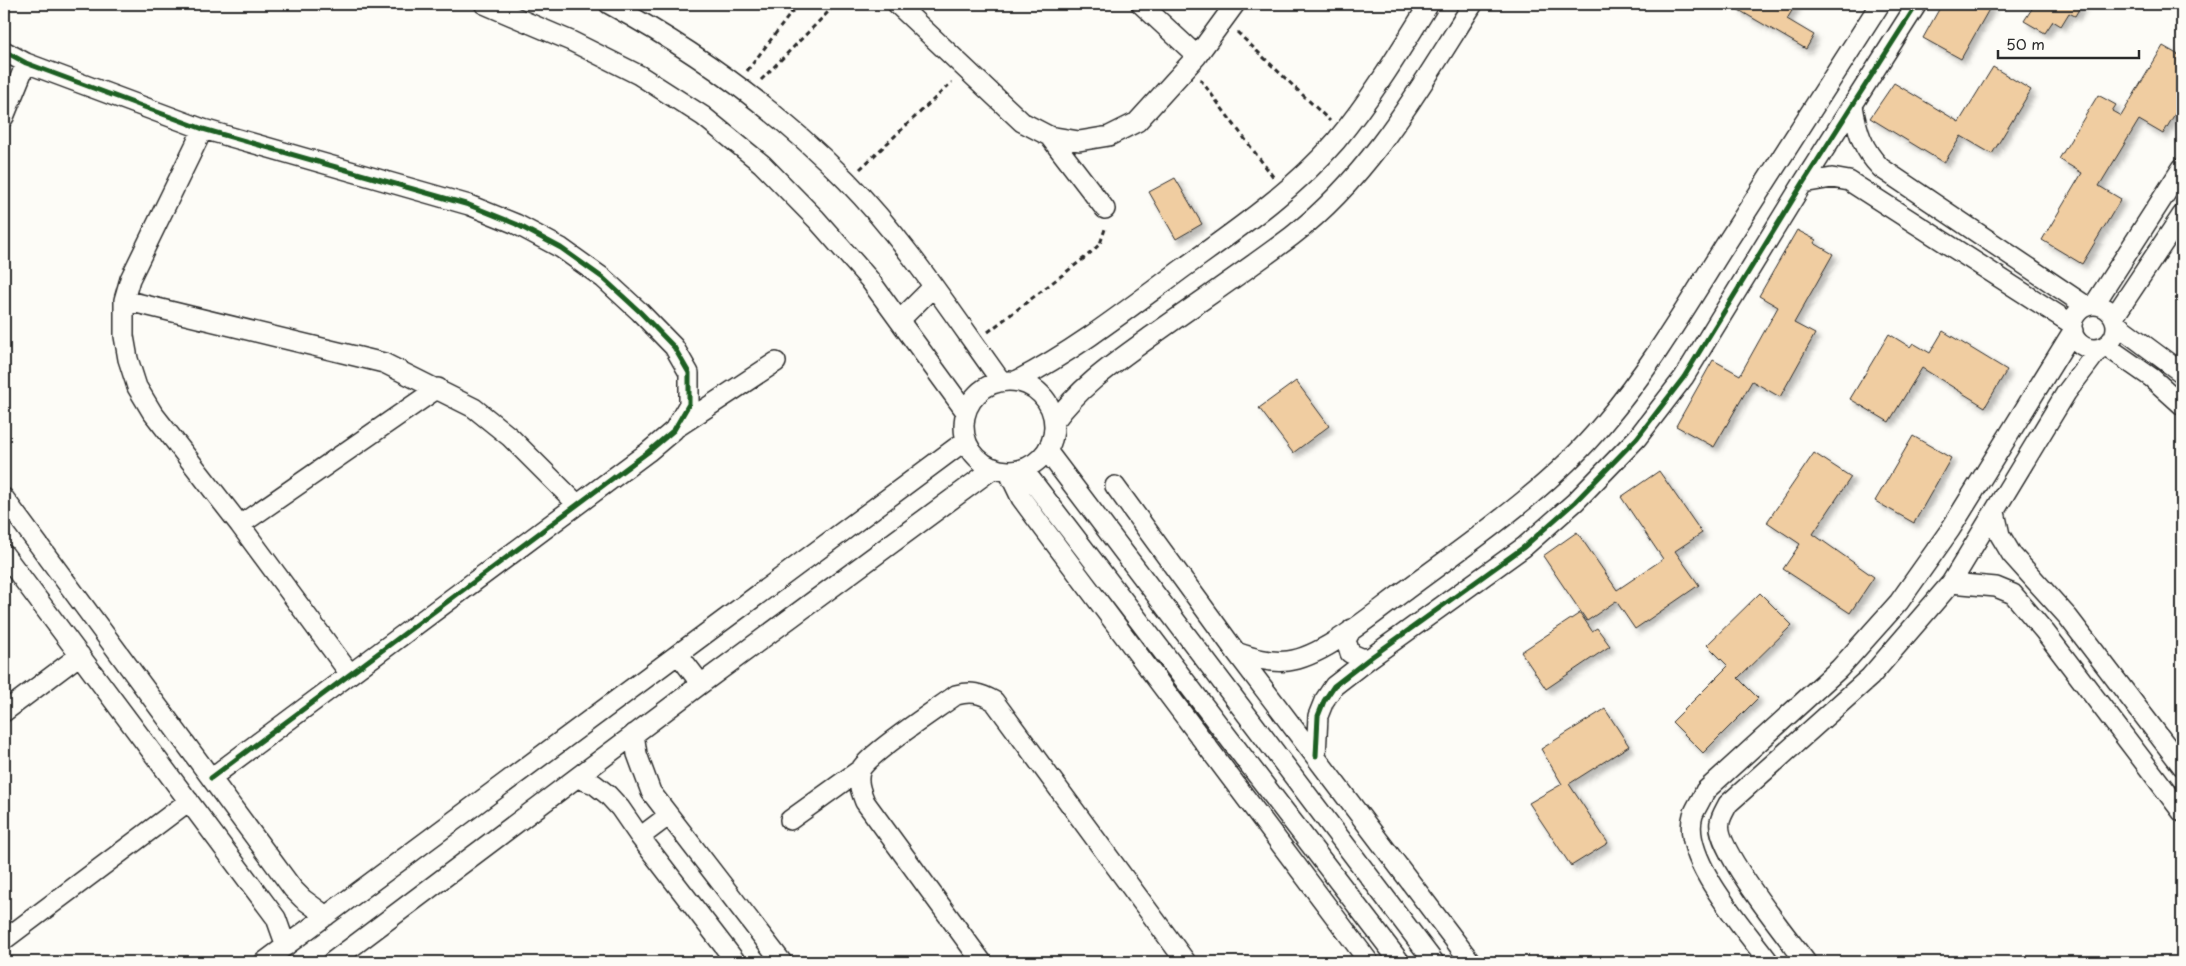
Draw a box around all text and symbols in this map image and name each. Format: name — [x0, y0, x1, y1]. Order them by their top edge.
scale bar — [1998, 28, 2140, 60]
text: 50 m — [2006, 32, 2045, 55]

